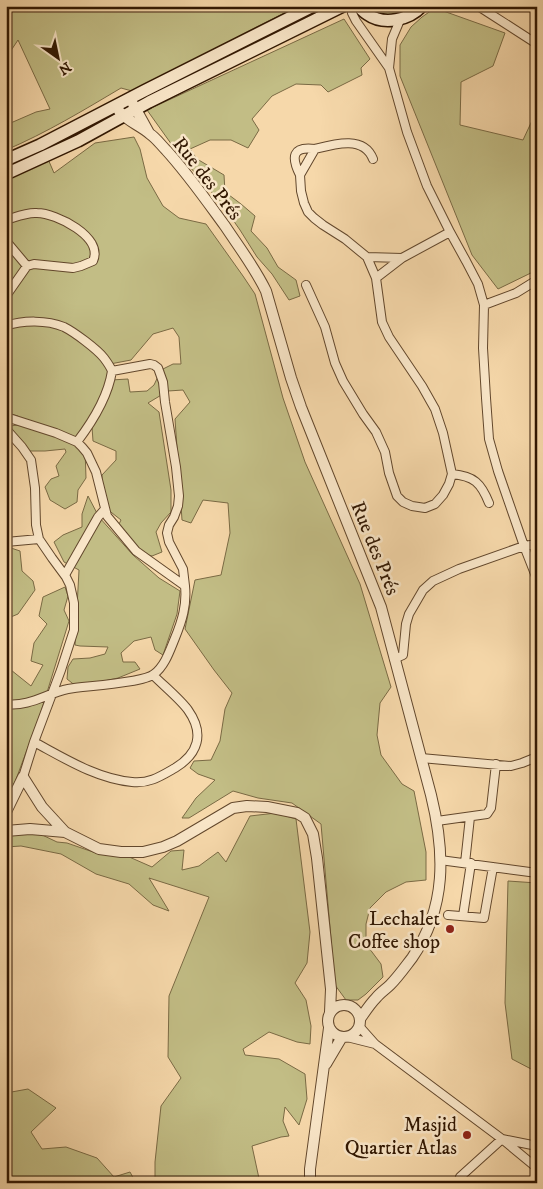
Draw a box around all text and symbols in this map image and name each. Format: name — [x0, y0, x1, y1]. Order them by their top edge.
north arrow — [32, 32, 82, 82]
text: N — [54, 57, 74, 79]
street label: Rue des Prés — [167, 132, 247, 226]
street label: Rue des Prés — [345, 498, 405, 599]
place label: Lechalet Coffee shop — [348, 907, 440, 955]
marker: Lechalet Coffee shop — [444, 923, 456, 935]
place label: Masjid Quartier Atlas — [345, 1113, 457, 1161]
marker: Masjid Quartier Atlas — [461, 1129, 473, 1141]

